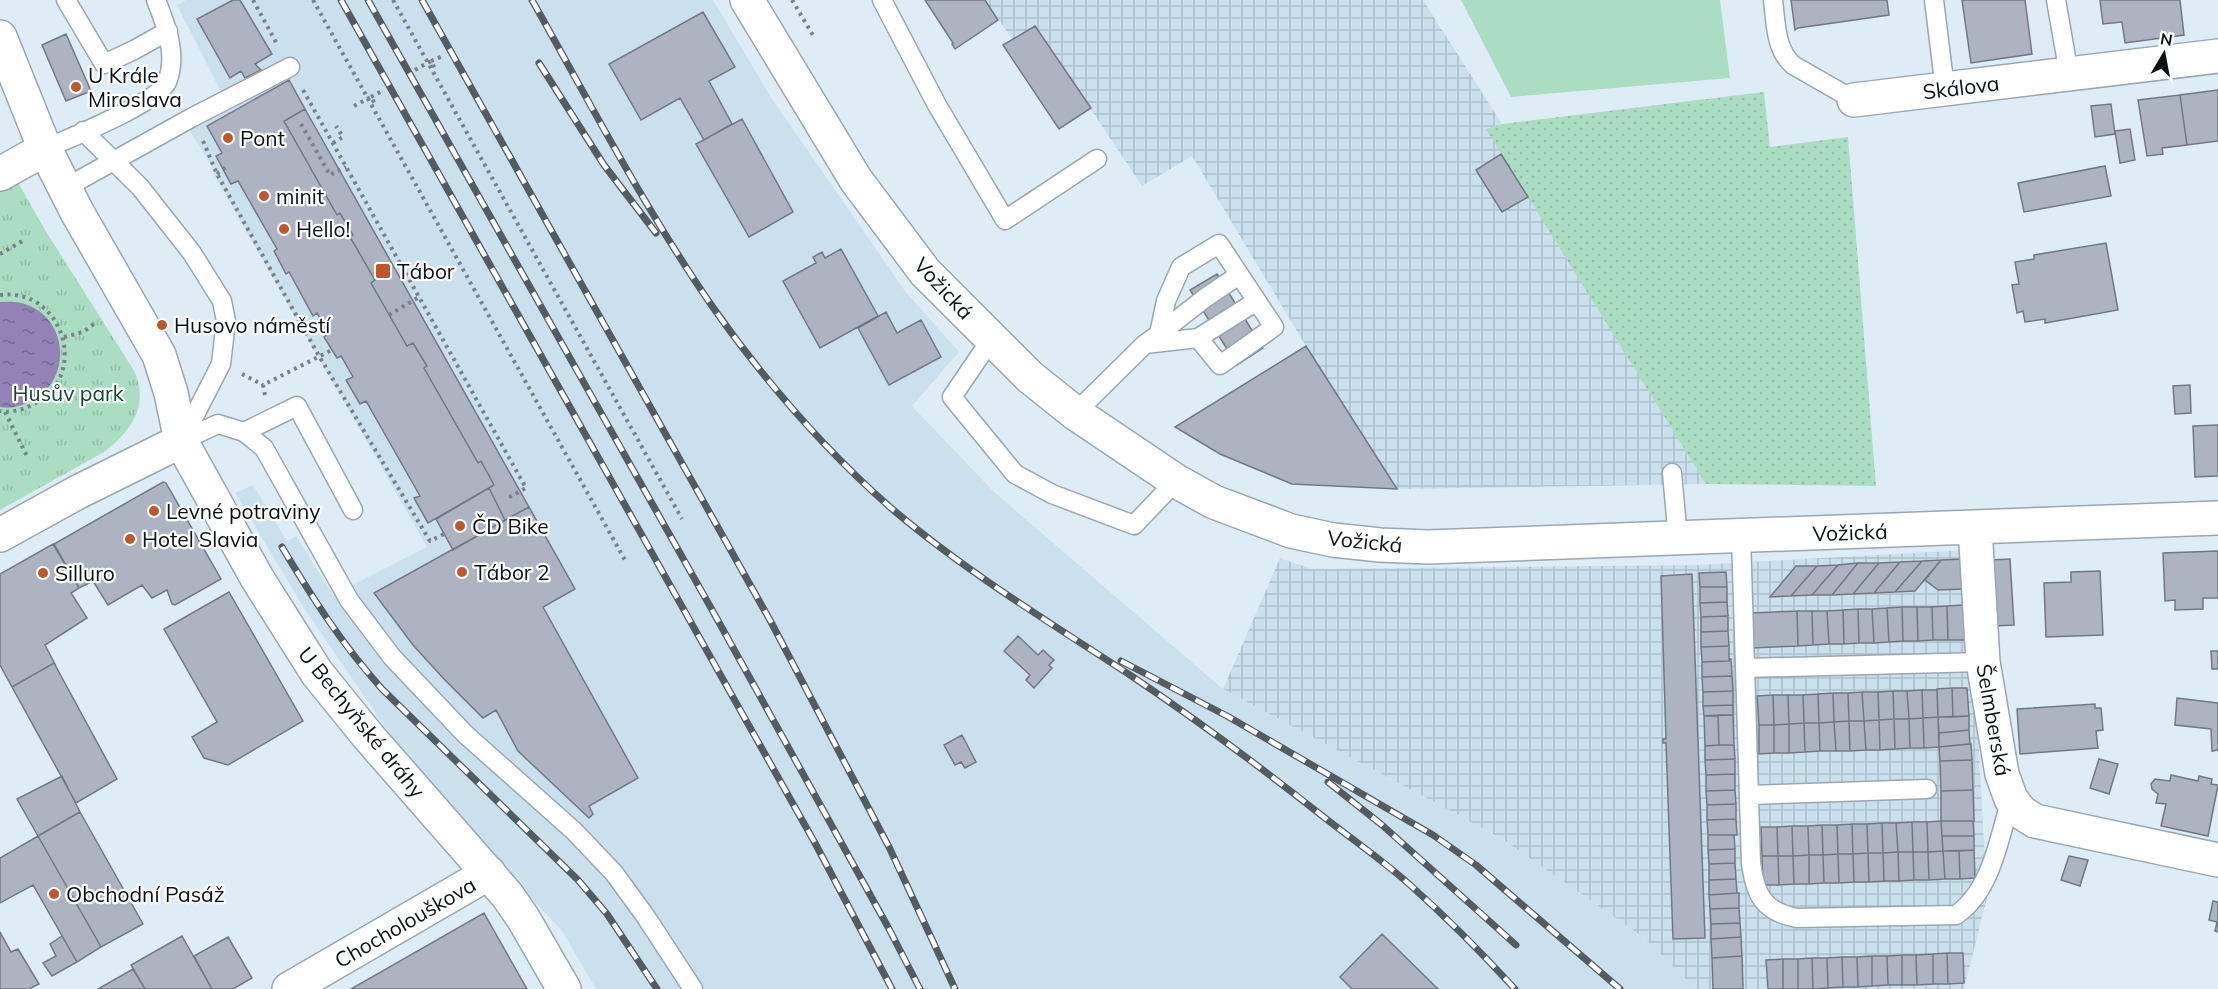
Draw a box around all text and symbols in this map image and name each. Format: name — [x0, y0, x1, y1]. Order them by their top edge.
north arrow — [2134, 24, 2194, 84]
text: N — [2159, 28, 2174, 50]
place label: U Krále Miroslava — [88, 62, 182, 112]
street label: Skálova — [1921, 69, 2001, 105]
marker: U Krále Miroslava — [69, 80, 83, 94]
place label: Pont — [240, 125, 285, 151]
marker: Pont — [221, 131, 235, 145]
place label: minit — [276, 183, 324, 209]
marker: minit — [257, 189, 271, 203]
place label: Hello! — [296, 216, 350, 242]
marker: Hello! — [277, 222, 291, 236]
street label: Vožická — [909, 252, 979, 324]
place label: Tábor — [397, 258, 455, 284]
marker: Tábor — [374, 262, 392, 280]
place label: Husovo náměstí — [174, 312, 331, 338]
marker: Husovo náměstí — [155, 318, 169, 332]
park label: Husův park — [12, 380, 124, 406]
place label: Levné potraviny — [166, 498, 320, 524]
marker: Levné potraviny — [147, 504, 161, 518]
place label: ČD Bike — [472, 513, 549, 539]
street label: Vožická — [1812, 518, 1888, 546]
marker: ČD Bike — [453, 519, 467, 533]
street label: Vožická — [1326, 524, 1404, 558]
place label: Hotel Slavia — [142, 526, 258, 552]
marker: Hotel Slavia — [123, 532, 137, 546]
place label: Tábor 2 — [474, 559, 550, 585]
place label: Silluro — [55, 560, 115, 586]
marker: Tábor 2 — [455, 565, 469, 579]
marker: Silluro — [36, 566, 50, 580]
street label: U Bechyňské dráhy — [293, 641, 431, 803]
street label: Šelmberská — [1971, 662, 2017, 778]
street label: Chocholouškova — [330, 871, 480, 973]
place label: Obchodní Pasáž — [66, 881, 225, 907]
marker: Obchodní Pasáž — [47, 887, 61, 901]

